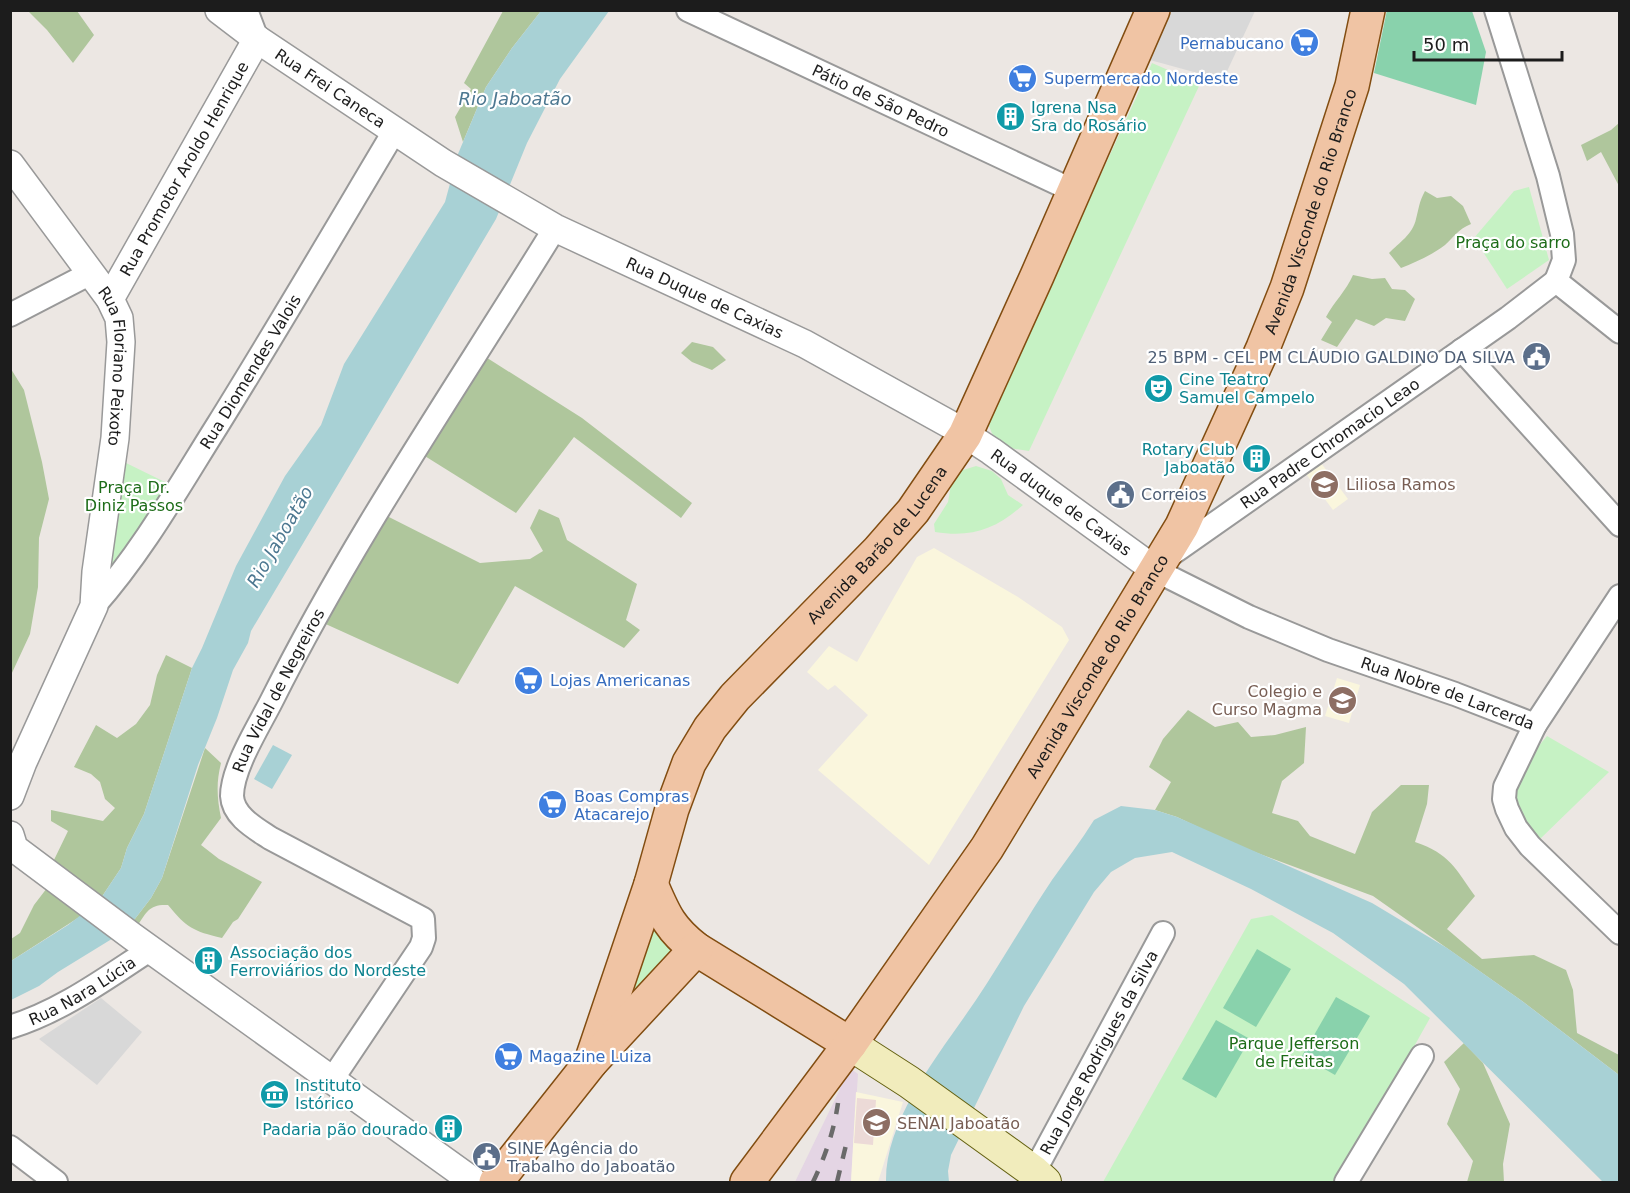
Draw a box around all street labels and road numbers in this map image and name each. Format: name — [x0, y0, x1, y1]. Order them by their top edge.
street label: Rua Frei Caneca — [271, 45, 389, 132]
street label: Rua Promotor Aroldo Henrique — [116, 58, 252, 279]
street label: Pátio de São Pedro — [809, 61, 952, 141]
street label: Avenida Visconde do Rio Branco — [1260, 86, 1361, 337]
street label: Rua Duque de Caxias — [623, 253, 786, 343]
street label: Rua Floriano Peixoto — [94, 283, 130, 447]
street label: Rua Diomendes Valois — [196, 291, 305, 453]
street label: Rua Padre Chromacio Leao — [1237, 374, 1423, 513]
street label: Rua duque de Caxias — [987, 445, 1135, 560]
street label: Avenida Barão de Lucena — [803, 462, 951, 628]
street label: Avenida Visconde do Rio Branco — [1023, 551, 1172, 782]
street label: Rua Vidal de Negreiros — [228, 605, 329, 775]
street label: Rua Nobre de Larcerda — [1358, 653, 1537, 734]
street label: Rua Jorge Rodrigues da Silva — [1036, 947, 1162, 1158]
street label: Rua Nara Lúcia — [26, 953, 139, 1029]

